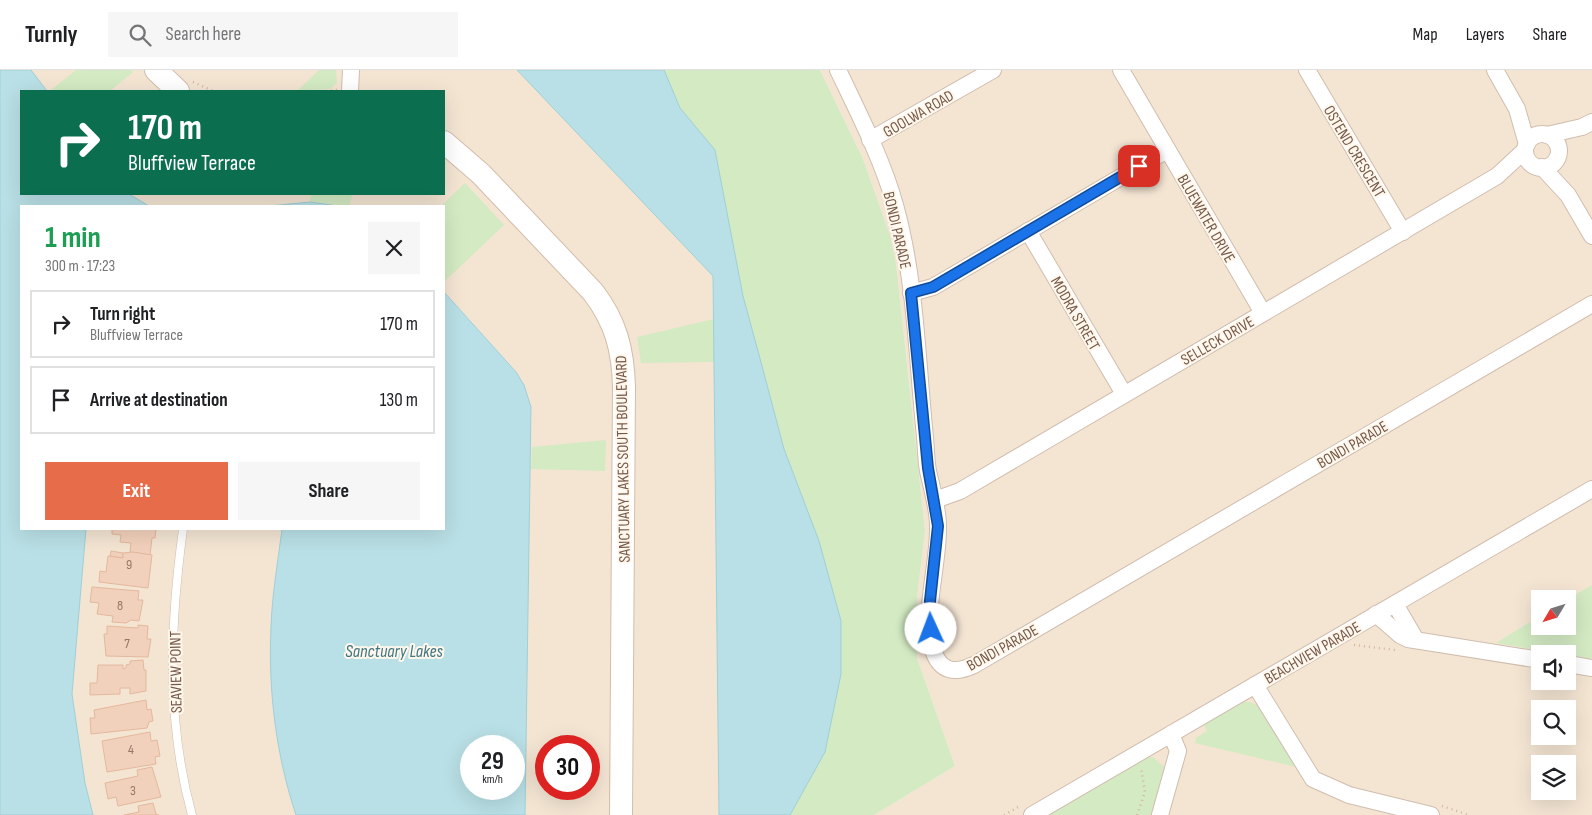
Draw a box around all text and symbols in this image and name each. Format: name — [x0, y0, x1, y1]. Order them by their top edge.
search box — [108, 12, 458, 57]
text: Turnly — [25, 20, 78, 49]
icon: search — [126, 21, 154, 49]
text: Search here — [166, 23, 241, 46]
text: Map — [1413, 24, 1438, 45]
text: Layers — [1466, 24, 1505, 45]
text: Share — [1533, 24, 1567, 45]
street label: GOOLWA ROAD — [880, 86, 958, 142]
street label: OSTEND CRESCENT — [1319, 102, 1389, 202]
text: 170 m — [128, 107, 202, 150]
icon: right — [45, 110, 110, 175]
pin — [1118, 145, 1160, 187]
text: Bluffview Terrace — [128, 150, 256, 177]
icon: arrive — [1125, 152, 1153, 180]
street label: BLUEWATER DRIVE — [1173, 171, 1239, 266]
street label: BONDI PARADE — [878, 190, 915, 271]
text: 1 min — [45, 220, 101, 256]
button: close — [368, 222, 420, 274]
text: 300 m · 17:23 — [45, 257, 115, 276]
street label: MODRA STREET — [1046, 273, 1104, 355]
text: Turn right — [90, 303, 155, 326]
icon: right — [47, 310, 75, 338]
text: 170 m — [380, 313, 418, 336]
street label: SELLECK DRIVE — [1178, 313, 1258, 370]
text: Bluffview Terrace — [90, 326, 183, 345]
street label: SANCTUARY LAKES SOUTH BOULEVARD — [612, 355, 635, 563]
icon: arrive — [47, 386, 75, 414]
text: Arrive at destination — [90, 389, 228, 412]
text: 130 m — [380, 389, 418, 412]
street label: BONDI PARADE — [1314, 417, 1392, 473]
button: Exit — [45, 462, 228, 520]
button: Share — [238, 462, 420, 520]
house number: 9 — [126, 556, 132, 573]
north arrow — [1531, 590, 1576, 635]
map controls — [1531, 590, 1576, 800]
house number: 8 — [117, 597, 123, 614]
position arrow — [904, 602, 956, 654]
street label: BEACHVIEW PARADE — [1261, 618, 1364, 689]
street label: BONDI PARADE — [964, 621, 1042, 676]
street label: SEAVIEW POINT — [166, 630, 187, 713]
house number: 7 — [124, 635, 130, 652]
water label: Sanctuary Lakes — [345, 641, 443, 662]
button: sound — [1531, 645, 1576, 690]
button: search — [1531, 700, 1576, 745]
speed limit sign: 30 — [535, 735, 600, 800]
house number: 4 — [128, 741, 134, 758]
text: 29 — [481, 746, 504, 777]
button: layers — [1531, 755, 1576, 800]
text: km/h — [482, 772, 503, 787]
house number: 3 — [130, 782, 136, 799]

